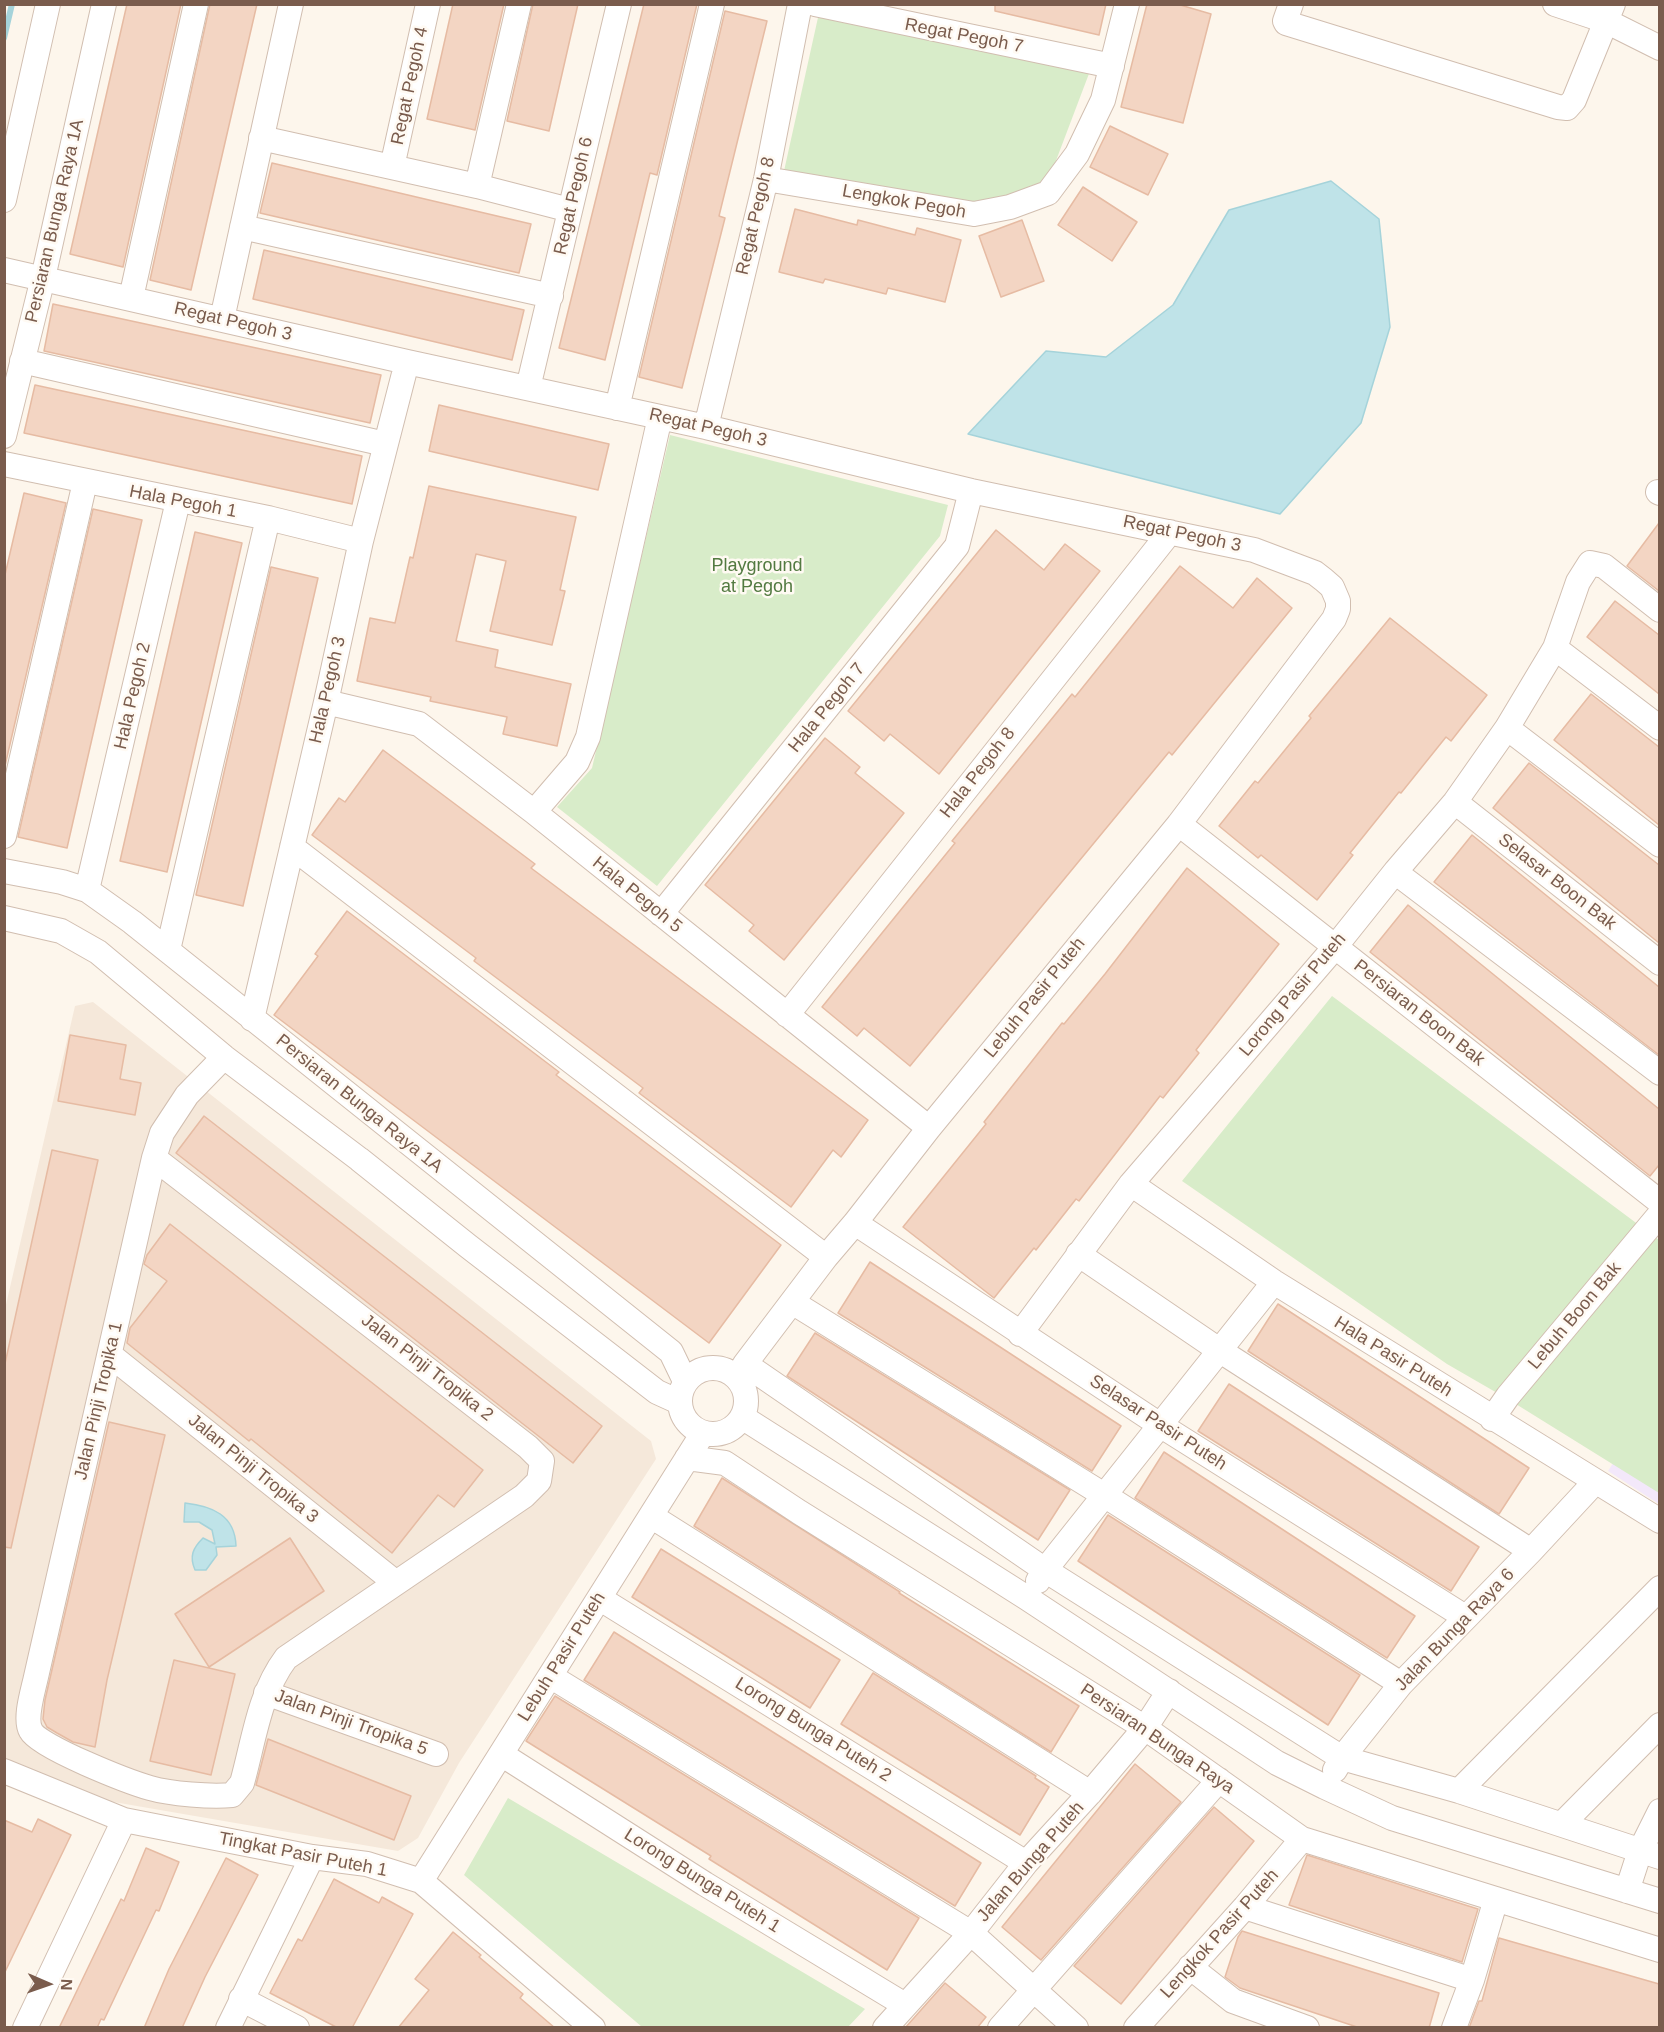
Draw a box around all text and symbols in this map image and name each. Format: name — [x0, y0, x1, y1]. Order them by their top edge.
street label: Regat Pegoh 7 — [903, 14, 1025, 58]
street label: Regat Pegoh 4 — [387, 25, 433, 147]
street label: Persiaran Bunga Raya 1A — [21, 117, 89, 325]
street label: Regat Pegoh 6 — [550, 135, 598, 257]
street label: Regat Pegoh 8 — [732, 155, 780, 277]
street label: Lengkok Pegoh — [841, 181, 967, 223]
street label: Regat Pegoh 3 — [172, 298, 294, 346]
street label: Regat Pegoh 3 — [647, 404, 769, 452]
street label: Hala Pegoh 1 — [127, 481, 239, 523]
street label: Regat Pegoh 3 — [1121, 511, 1243, 557]
park label: Playground at Pegoh — [711, 555, 803, 598]
street label: Hala Pegoh 3 — [305, 634, 351, 746]
street label: Hala Pegoh 2 — [110, 640, 156, 752]
street label: Hala Pegoh 7 — [784, 659, 870, 757]
street label: Hala Pegoh 8 — [936, 723, 1020, 823]
street label: Selasar Boon Bak — [1494, 829, 1620, 935]
street label: Hala Pegoh 5 — [588, 852, 686, 938]
street label: Lorong Pasir Puteh — [1235, 929, 1351, 1061]
street label: Lebuh Pasir Puteh — [980, 934, 1090, 1062]
street label: Persiaran Boon Bak — [1349, 955, 1489, 1071]
street label: Persiaran Bunga Raya 1A — [271, 1030, 447, 1178]
street label: Lebuh Boon Bak — [1524, 1258, 1626, 1374]
street label: Jalan Pinji Tropika 2 — [357, 1310, 497, 1426]
street label: Hala Pasir Puteh — [1330, 1312, 1456, 1402]
street label: Jalan Pinji Tropika 1 — [70, 1320, 128, 1482]
street label: Selasar Pasir Puteh — [1085, 1371, 1231, 1475]
street label: Jalan Pinji Tropika 3 — [183, 1410, 323, 1528]
street label: Jalan Bunga Raya 6 — [1391, 1564, 1519, 1696]
street label: Lebuh Pasir Puteh — [514, 1588, 610, 1726]
street label: Lorong Bunga Puteh 2 — [731, 1673, 895, 1787]
street label: Persiaran Bunga Raya — [1076, 1679, 1238, 1799]
street label: Jalan Pinji Tropika 5 — [271, 1685, 431, 1761]
street label: Jalan Bunga Puteh — [973, 1798, 1089, 1926]
street label: Lorong Bunga Puteh 1 — [620, 1824, 784, 1938]
street label: Tingkat Pasir Puteh 1 — [217, 1828, 389, 1882]
street label: Lengkok Pasir Puteh — [1156, 1865, 1284, 2003]
north arrow — [18, 1954, 78, 2014]
text: N — [58, 1979, 75, 1991]

